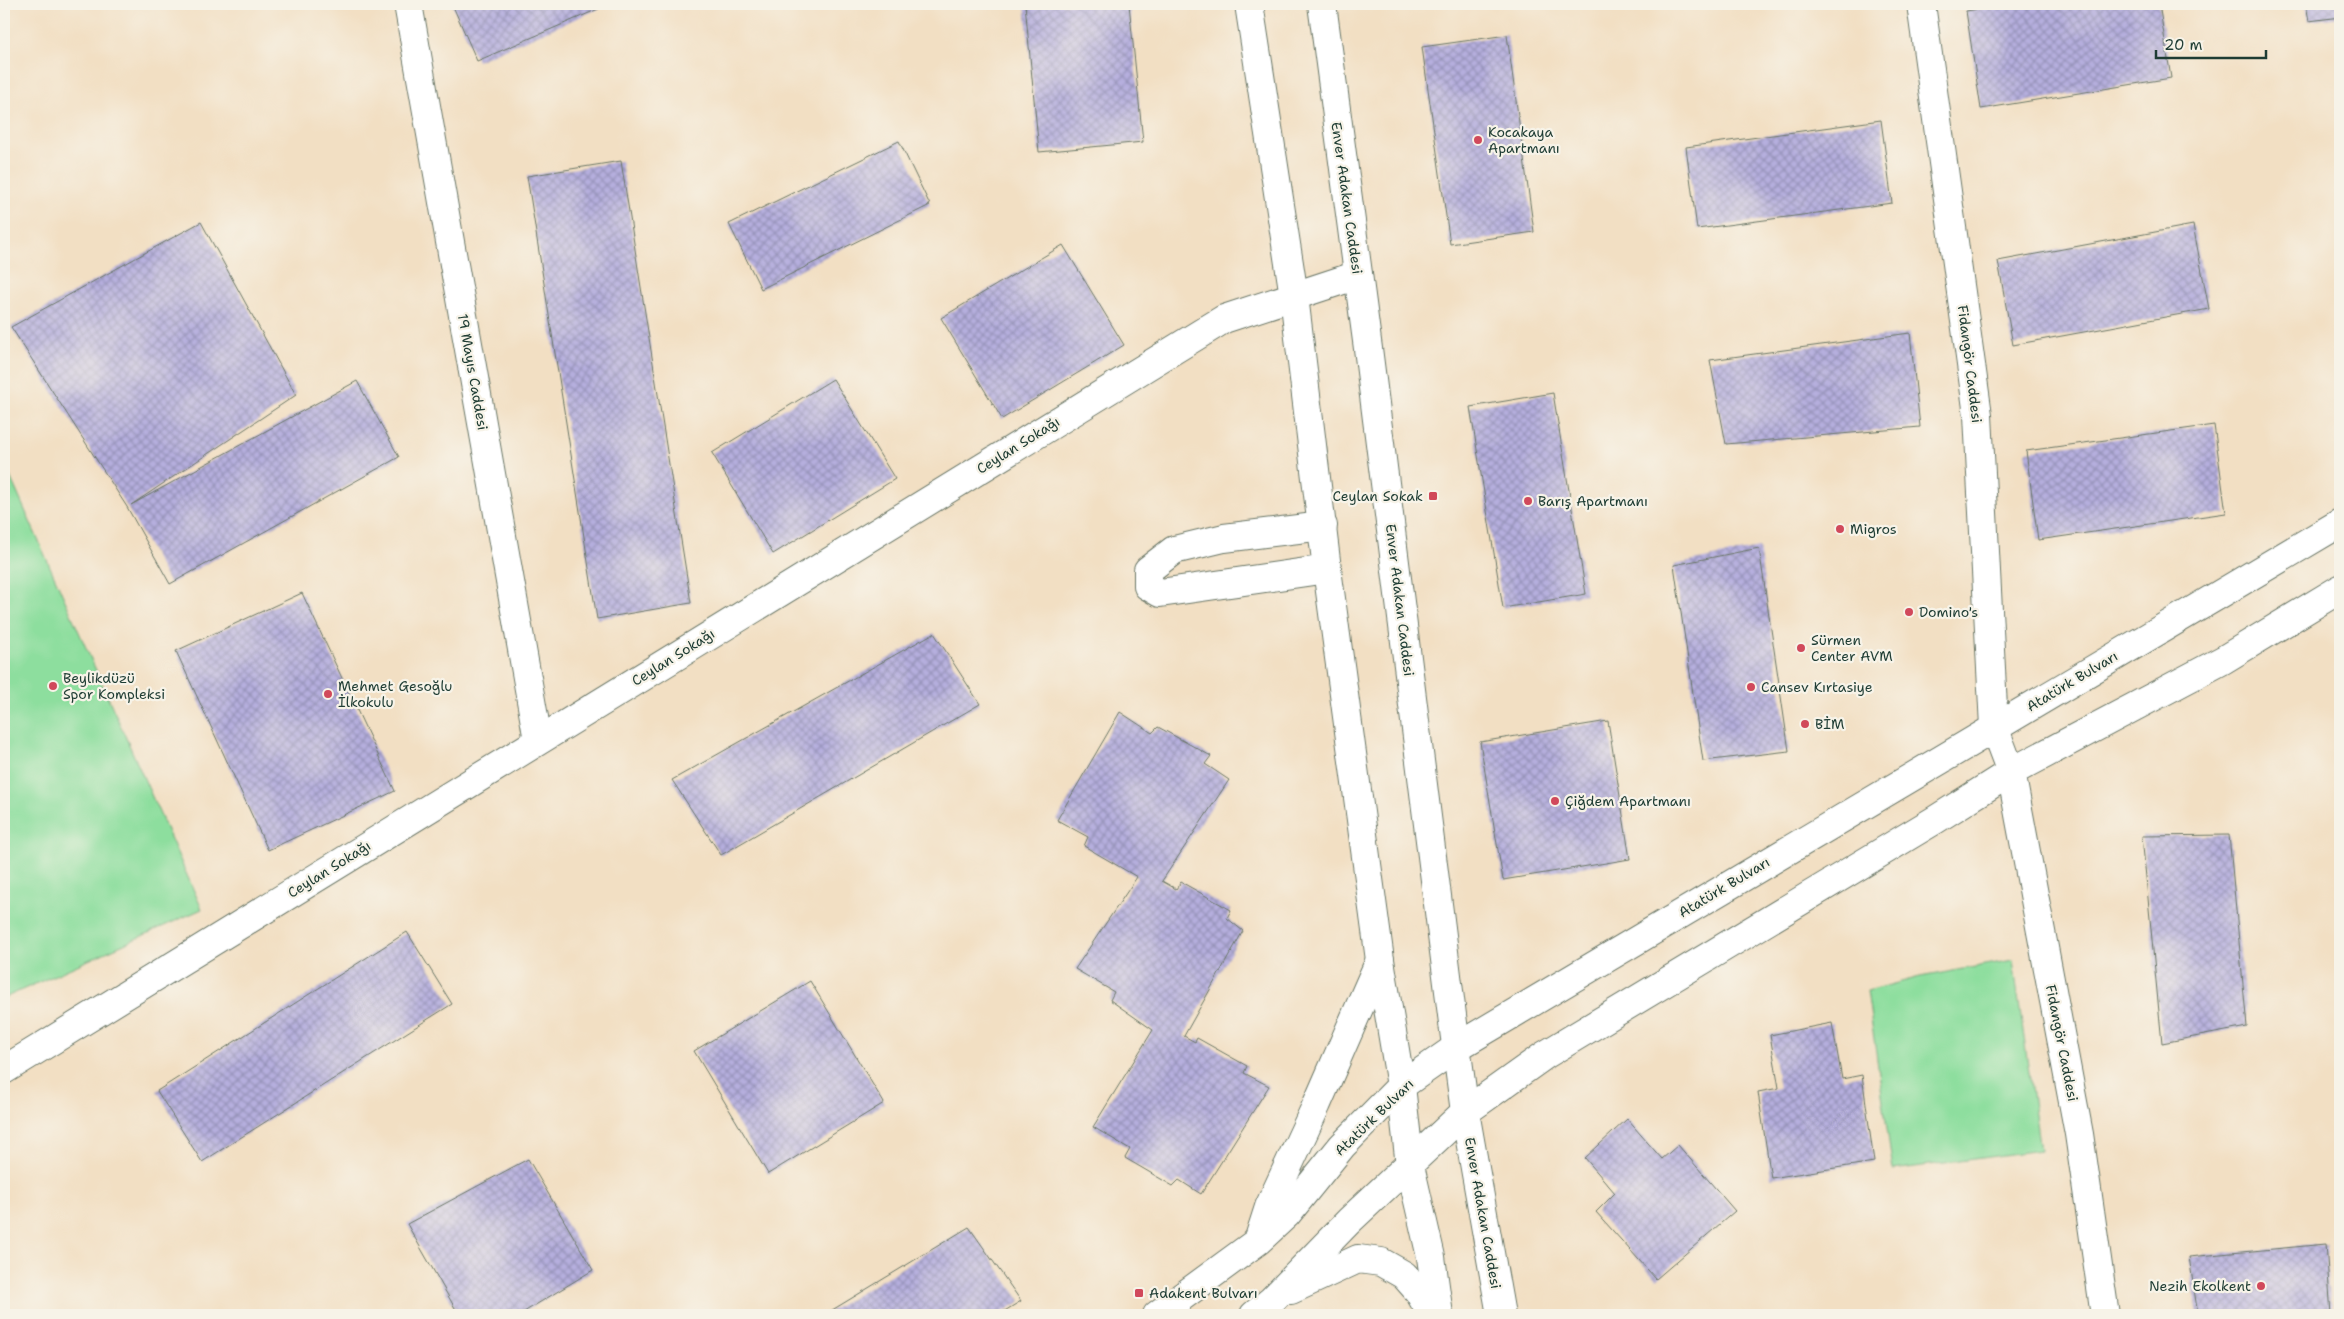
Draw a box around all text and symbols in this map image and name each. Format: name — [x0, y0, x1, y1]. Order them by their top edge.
scale bar — [2156, 28, 2266, 60]
text: 20 m — [2164, 35, 2203, 55]
street label: Enver Adakan Caddesi — [1327, 121, 1367, 275]
place label: Kocakaya Apartmanı — [1488, 123, 1560, 157]
marker: Kocakaya Apartmanı — [1472, 134, 1484, 146]
street label: Fidangör Caddesi — [1954, 304, 1986, 424]
street label: 19 Mayıs Caddesi — [454, 312, 492, 432]
street label: Ceylan Sokağı — [973, 412, 1063, 478]
place label: Ceylan Sokak — [1332, 487, 1423, 505]
marker: Ceylan Sokak — [1427, 490, 1439, 502]
place label: Barış Apartmanı — [1538, 492, 1648, 510]
marker: Barış Apartmanı — [1522, 495, 1534, 507]
place label: Migros — [1850, 520, 1897, 538]
street label: Enver Adakan Caddesi — [1382, 523, 1418, 677]
marker: Migros — [1834, 523, 1846, 535]
place label: Domino's — [1919, 603, 1978, 621]
marker: Domino's — [1903, 606, 1915, 618]
street label: Ceylan Sokağı — [628, 624, 718, 690]
place label: Sürmen Center AVM — [1811, 631, 1893, 665]
marker: Sürmen Center AVM — [1795, 642, 1807, 654]
street label: Atatürk Bulvarı — [2023, 647, 2121, 715]
place label: Beylikdüzü Spor Kompleksi — [63, 669, 165, 703]
place label: Mehmet Gesoğlu İlkokulu — [338, 677, 452, 711]
place label: Cansev Kırtasiye — [1761, 678, 1873, 696]
marker: Beylikdüzü Spor Kompleksi — [47, 680, 59, 692]
marker: Cansev Kırtasiye — [1745, 681, 1757, 693]
marker: Mehmet Gesoğlu İlkokulu — [322, 688, 334, 700]
place label: BİM — [1815, 715, 1844, 733]
marker: BİM — [1799, 718, 1811, 730]
place label: Çiğdem Apartmanı — [1565, 792, 1691, 810]
marker: Çiğdem Apartmanı — [1549, 795, 1561, 807]
street label: Ceylan Sokağı — [284, 836, 374, 902]
street label: Atatürk Bulvarı — [1675, 853, 1773, 921]
street label: Fidangör Caddesi — [2042, 983, 2082, 1103]
street label: Atatürk Bulvarı — [1331, 1075, 1417, 1159]
street label: Enver Adakan Caddesi — [1461, 1136, 1505, 1290]
place label: Nezih Ekolkent — [2149, 1277, 2251, 1295]
marker: Nezih Ekolkent — [2255, 1280, 2267, 1292]
place label: Adakent Bulvarı — [1149, 1284, 1258, 1302]
marker: Adakent Bulvarı — [1133, 1287, 1145, 1299]

